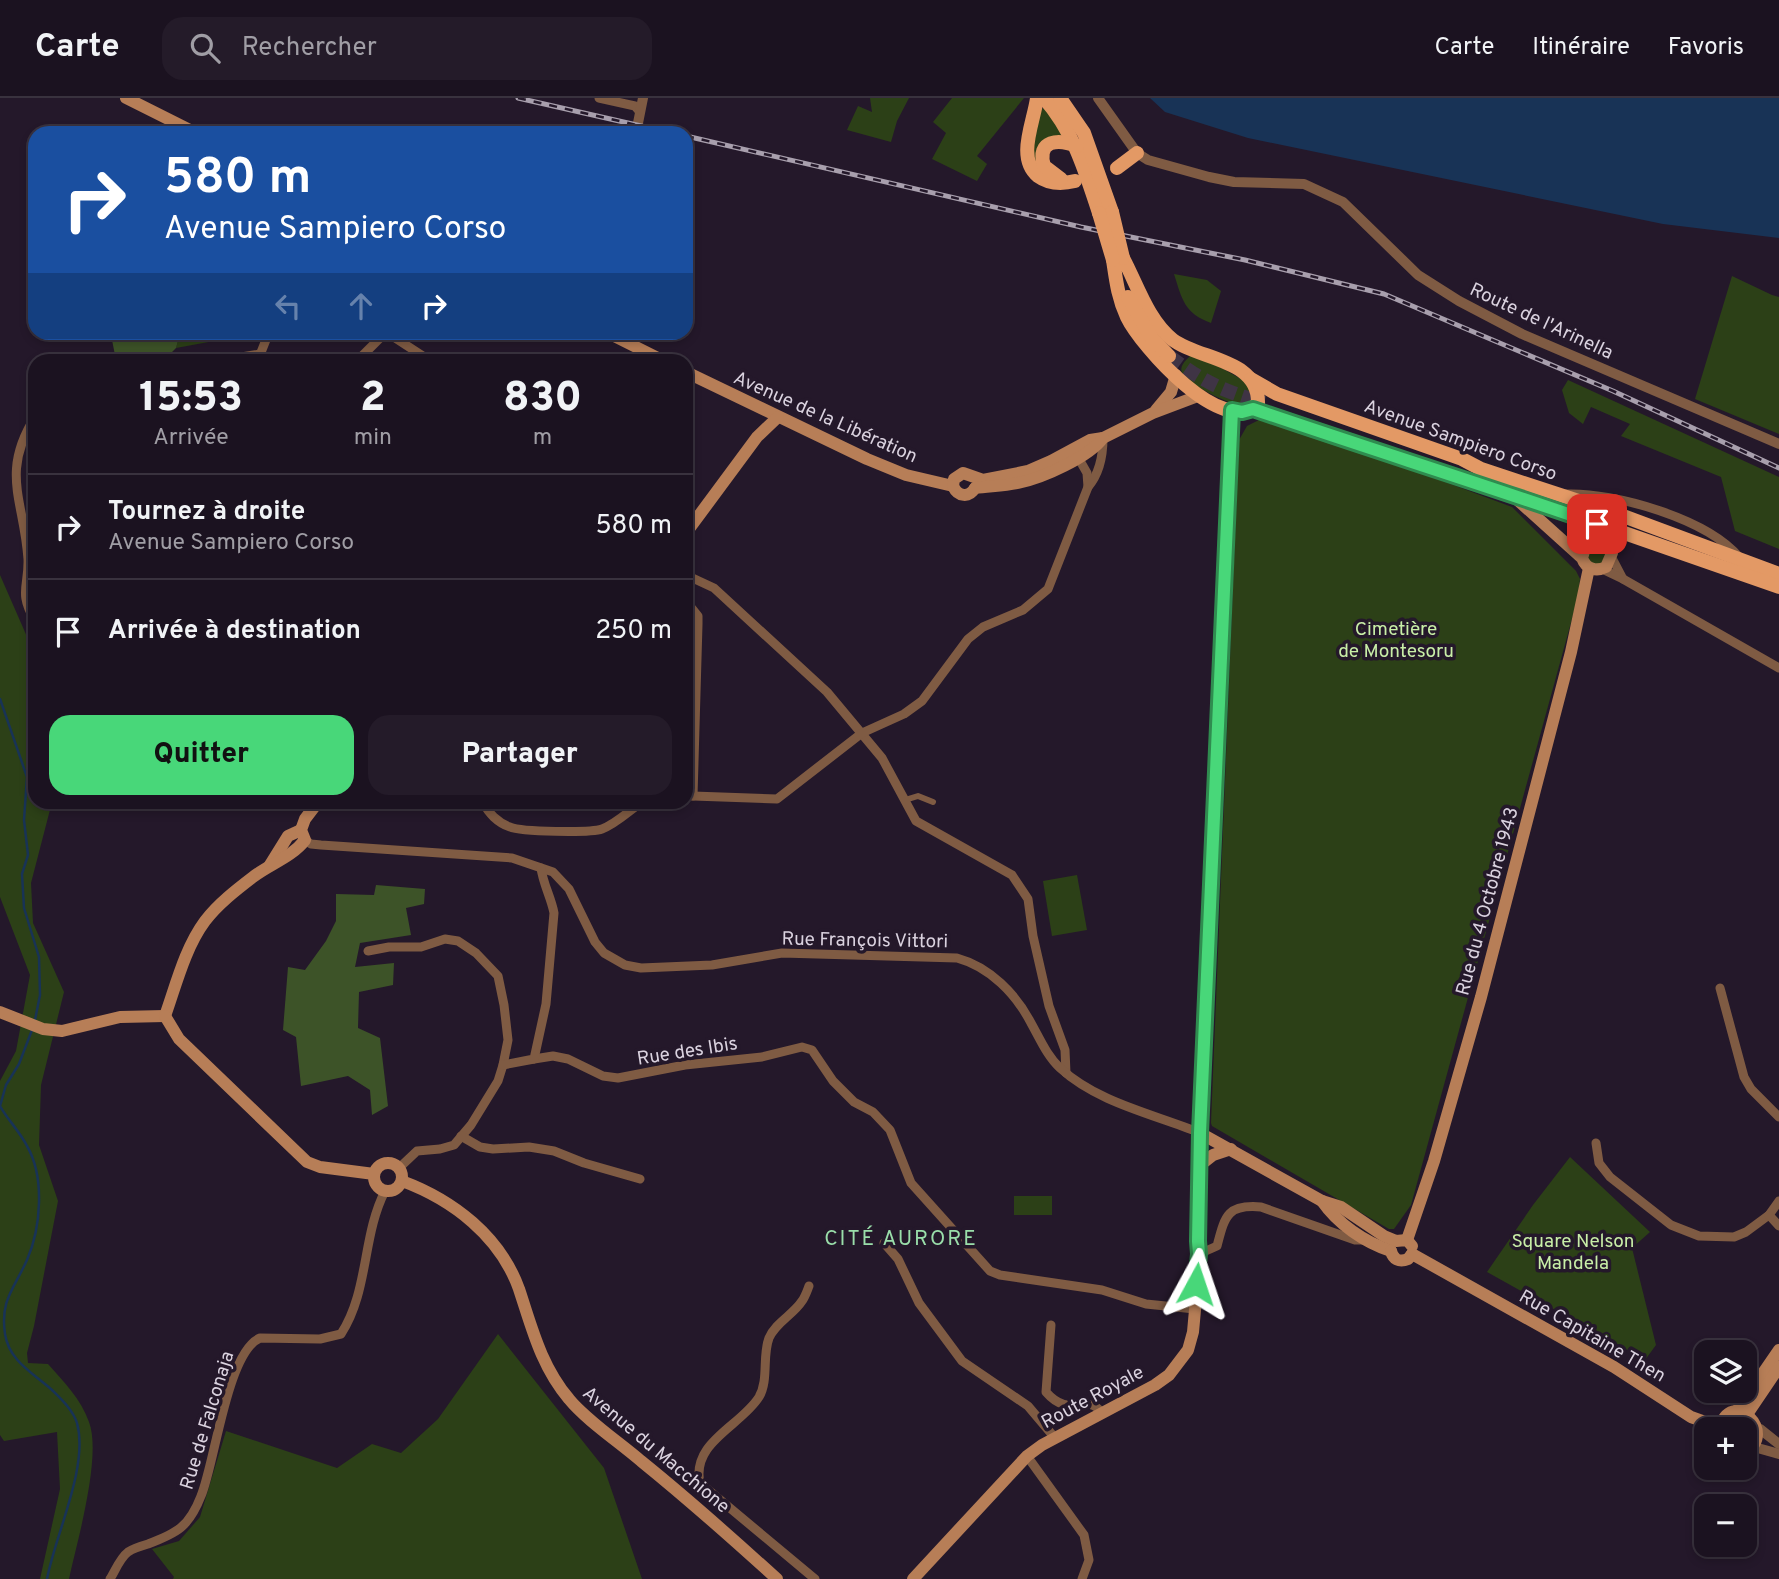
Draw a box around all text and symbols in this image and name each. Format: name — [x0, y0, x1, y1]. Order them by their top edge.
search box — [162, 17, 652, 80]
text: Carte — [35, 27, 120, 69]
icon: search — [186, 29, 224, 67]
text: Rechercher — [242, 32, 377, 65]
text: Carte — [1434, 33, 1494, 63]
text: Itinéraire — [1532, 33, 1630, 63]
text: Favoris — [1668, 33, 1744, 63]
text: 580 m — [164, 149, 311, 211]
icon: right — [49, 154, 140, 245]
text: Avenue Sampiero Corso — [164, 210, 506, 250]
street label: Route de l'Arinella — [1466, 278, 1617, 366]
icon: left — [269, 287, 307, 325]
icon: ahead — [342, 287, 380, 325]
icon: right — [415, 287, 453, 325]
street label: Avenue de la Libération — [729, 366, 921, 469]
text: 15:53 — [139, 373, 243, 426]
text: 2 — [360, 373, 386, 426]
text: 830 — [503, 373, 582, 426]
street label: Avenue Sampiero Corso — [1361, 395, 1560, 487]
text: Arrivée — [153, 424, 229, 453]
text: min — [354, 424, 392, 453]
text: m — [533, 424, 552, 453]
pin — [1567, 494, 1627, 554]
text: Tournez à droite — [108, 496, 305, 529]
icon: arrive — [1578, 505, 1616, 543]
icon: right — [49, 508, 87, 546]
text: 580 m — [595, 510, 672, 543]
text: Avenue Sampiero Corso — [108, 529, 354, 558]
icon: arrive — [49, 613, 87, 651]
text: Arrivée à destination — [108, 615, 361, 648]
text: 250 m — [595, 615, 672, 648]
park label: Cimetière de Montesoru — [1338, 618, 1454, 664]
button: Quitter — [49, 715, 354, 795]
button: Partager — [368, 715, 672, 795]
street label: Rue du 4 Octobre 1943 — [1451, 805, 1525, 998]
street label: Rue François Vittori — [781, 928, 948, 954]
street label: Rue des Ibis — [635, 1032, 739, 1072]
district label: CITÉ AURORE — [824, 1225, 978, 1253]
park label: Square Nelson Mandela — [1511, 1230, 1635, 1276]
position arrow — [1159, 1247, 1233, 1321]
street label: Rue Capitaine Then — [1514, 1285, 1670, 1389]
map controls — [1694, 1340, 1757, 1557]
button: layers — [1694, 1340, 1757, 1403]
street label: Rue de Falconaja — [175, 1348, 240, 1493]
street label: Route Royale — [1038, 1361, 1148, 1435]
street label: Avenue du Macchione — [577, 1382, 734, 1519]
button: + — [1694, 1417, 1757, 1480]
button: − — [1694, 1494, 1757, 1557]

